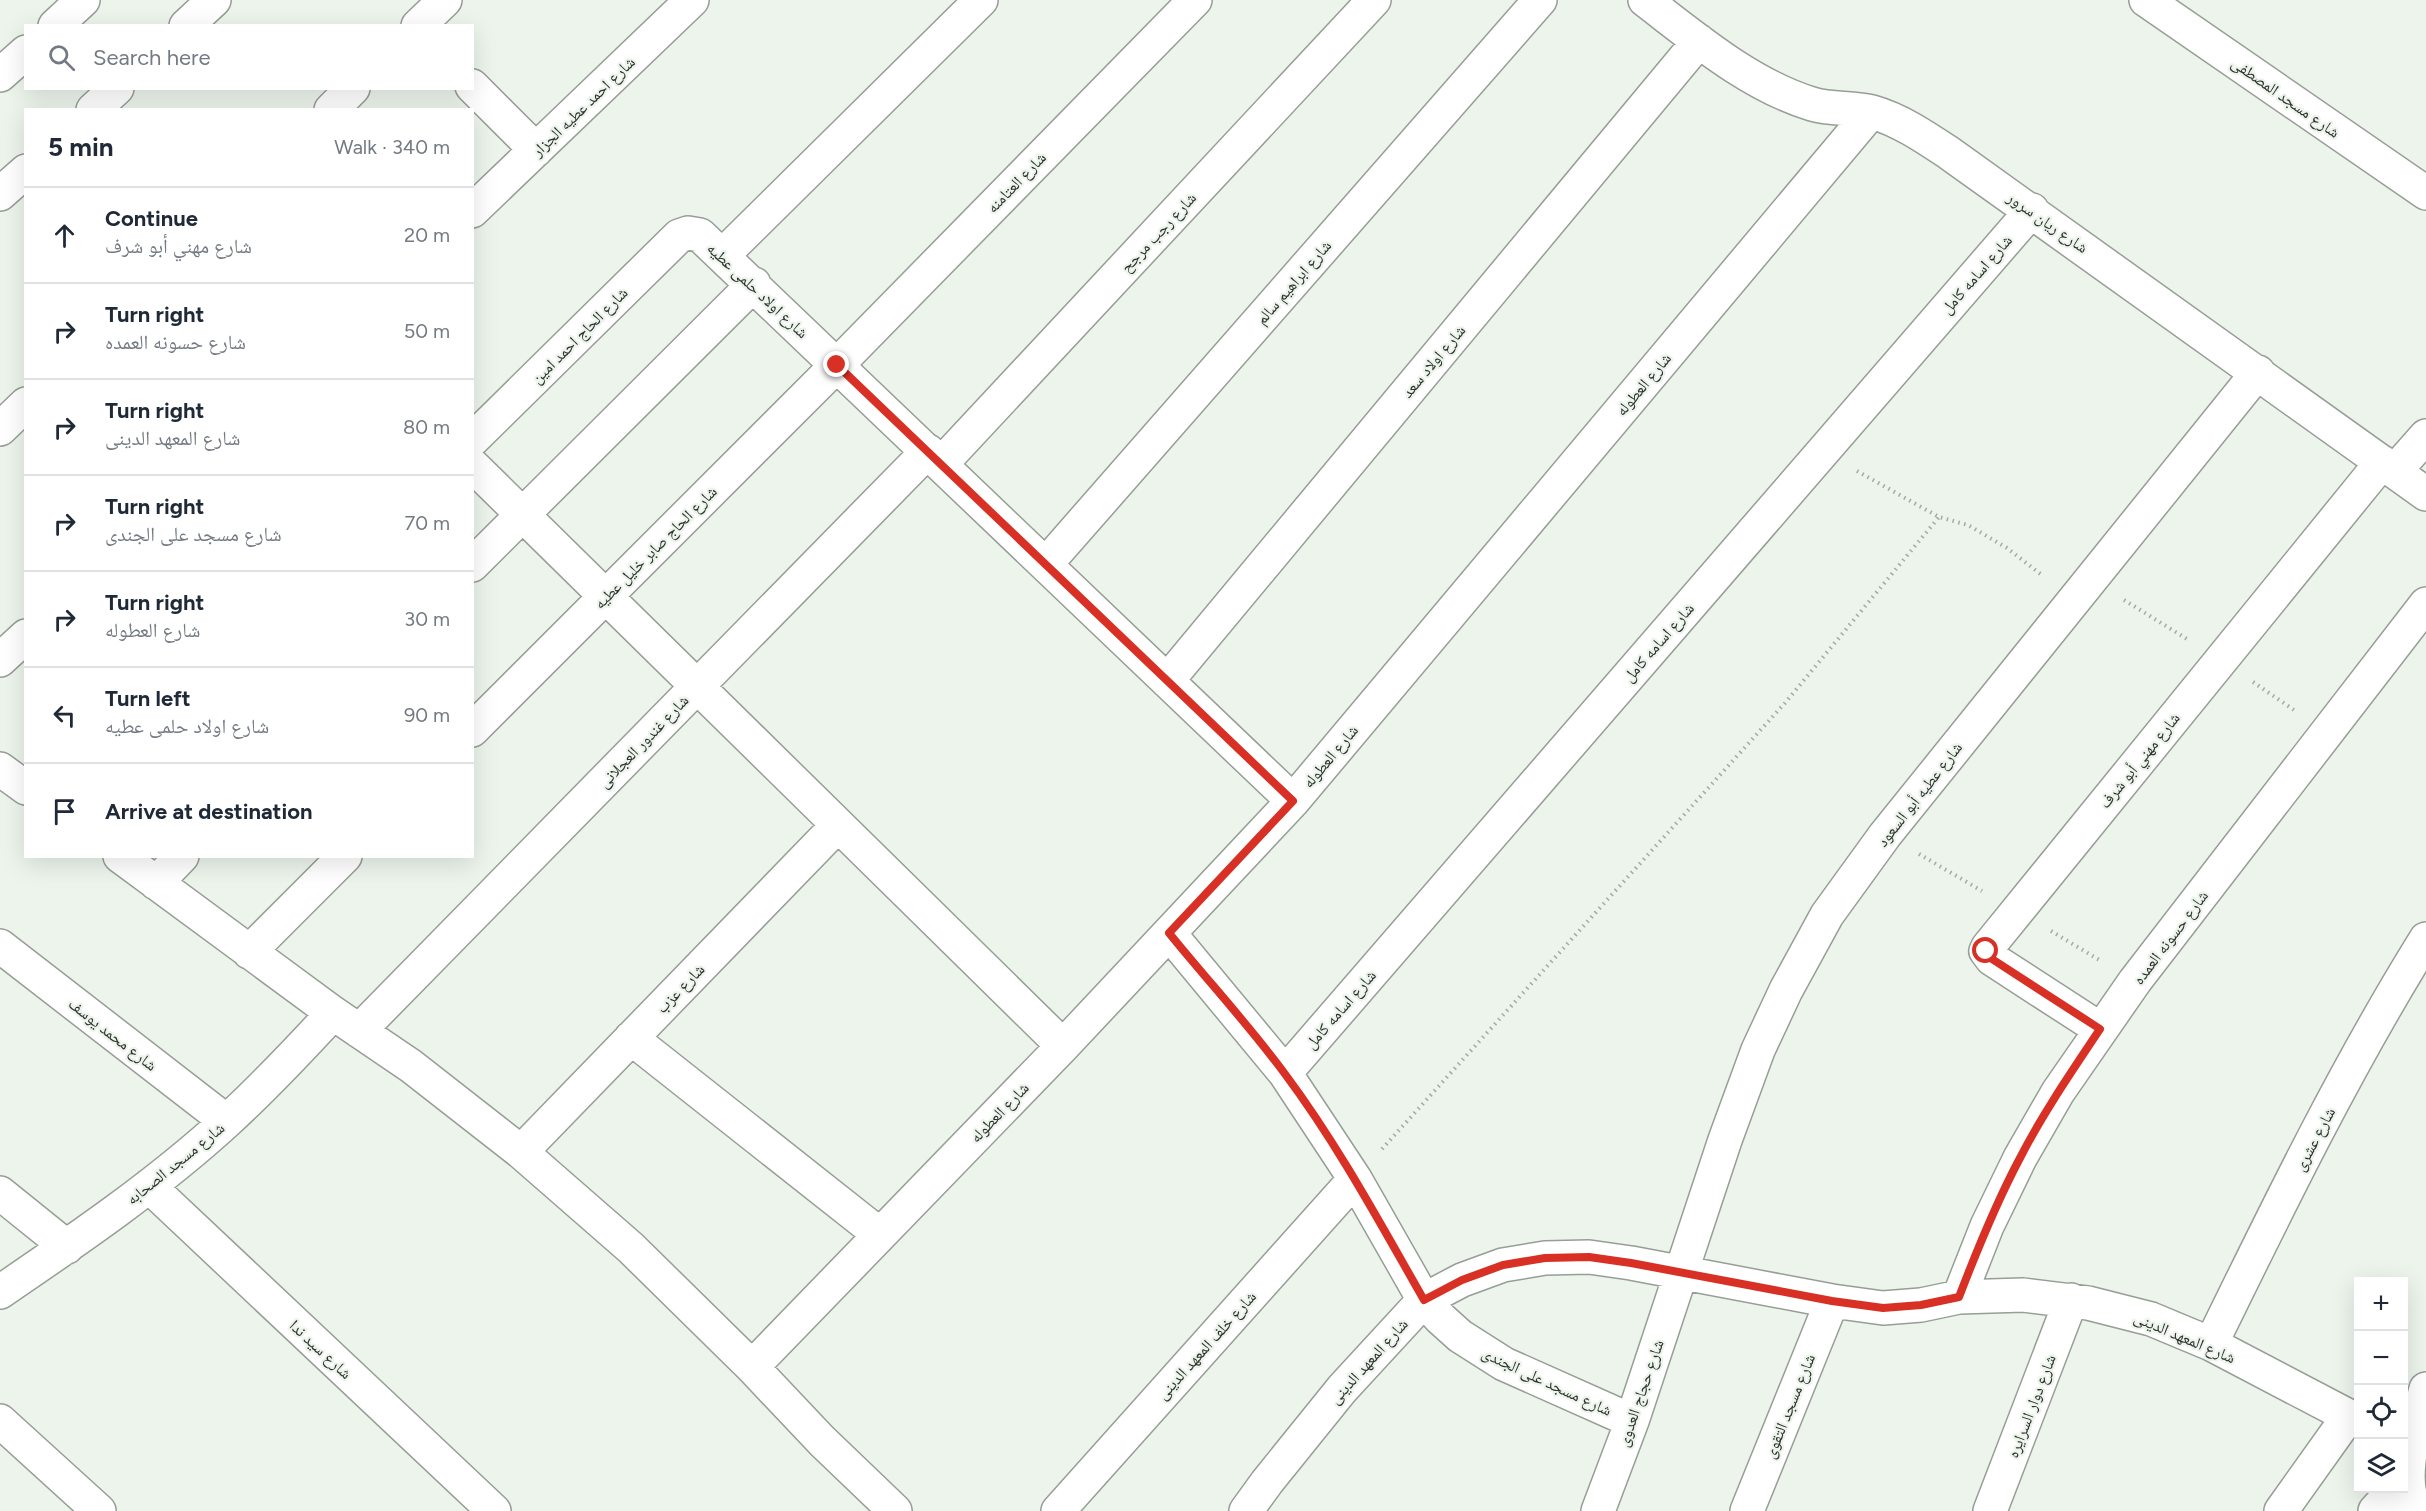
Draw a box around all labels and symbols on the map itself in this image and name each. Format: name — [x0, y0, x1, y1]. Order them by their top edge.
street label: شارع احمد عطيه الجزار — [527, 52, 640, 162]
street label: شارع مسجد المصطفى — [2227, 53, 2344, 143]
street label: شارع العتامنه — [983, 148, 1051, 217]
street label: شارع ريان سرور — [2002, 187, 2092, 258]
street label: شارع رجب مرجح — [1117, 188, 1201, 277]
street label: شارع اسامه كامل — [1937, 231, 2017, 318]
street label: شارع ابراهيم سالم — [1252, 236, 1336, 329]
street label: شارع اولاد حلمى عطيه — [702, 239, 812, 343]
street label: شارع الحاج احمد امين — [527, 283, 632, 388]
street label: شارع اولاد سعد — [1397, 321, 1470, 402]
street label: شارع العطوله — [1612, 349, 1676, 420]
route end — [823, 351, 849, 377]
street label: شارع الحاج صابر خليل عطيه — [590, 482, 722, 614]
street label: شارع اسامه كامل — [1619, 599, 1699, 686]
street label: شارع غندور العجلانى — [594, 691, 693, 793]
street label: شارع مهني أبو شرف — [2095, 709, 2186, 814]
street label: شارع العطوله — [1299, 721, 1363, 792]
street label: شارع عطيه أبو السعود — [1873, 738, 1967, 851]
street label: شارع حسونه العمده — [2129, 887, 2213, 989]
route start — [1972, 937, 1998, 963]
street label: شارع عزب — [652, 960, 709, 1018]
street label: شارع اسامه كامل — [1301, 966, 1381, 1053]
street label: شارع محمد يوسف — [64, 994, 161, 1076]
street label: شارع العطوله — [966, 1078, 1033, 1147]
street label: شارع عشرى — [2290, 1104, 2340, 1175]
street label: شارع مسجد الصحابه — [123, 1118, 229, 1209]
street label: شارع خلف المعهد الدينى — [1153, 1287, 1261, 1404]
street label: شارع المعهد الدينى — [2131, 1308, 2238, 1368]
street label: شارع المعهد الدينى — [1325, 1315, 1412, 1409]
street label: شارع سيد ندا — [285, 1316, 356, 1384]
street label: شارع حجاج العدوى — [1613, 1337, 1669, 1450]
street label: شارع مسجد على الجندى — [1478, 1343, 1615, 1421]
street label: شارع مسجد التقوى — [1760, 1351, 1820, 1462]
street label: شارع دوار السرايره — [2003, 1352, 2061, 1461]

